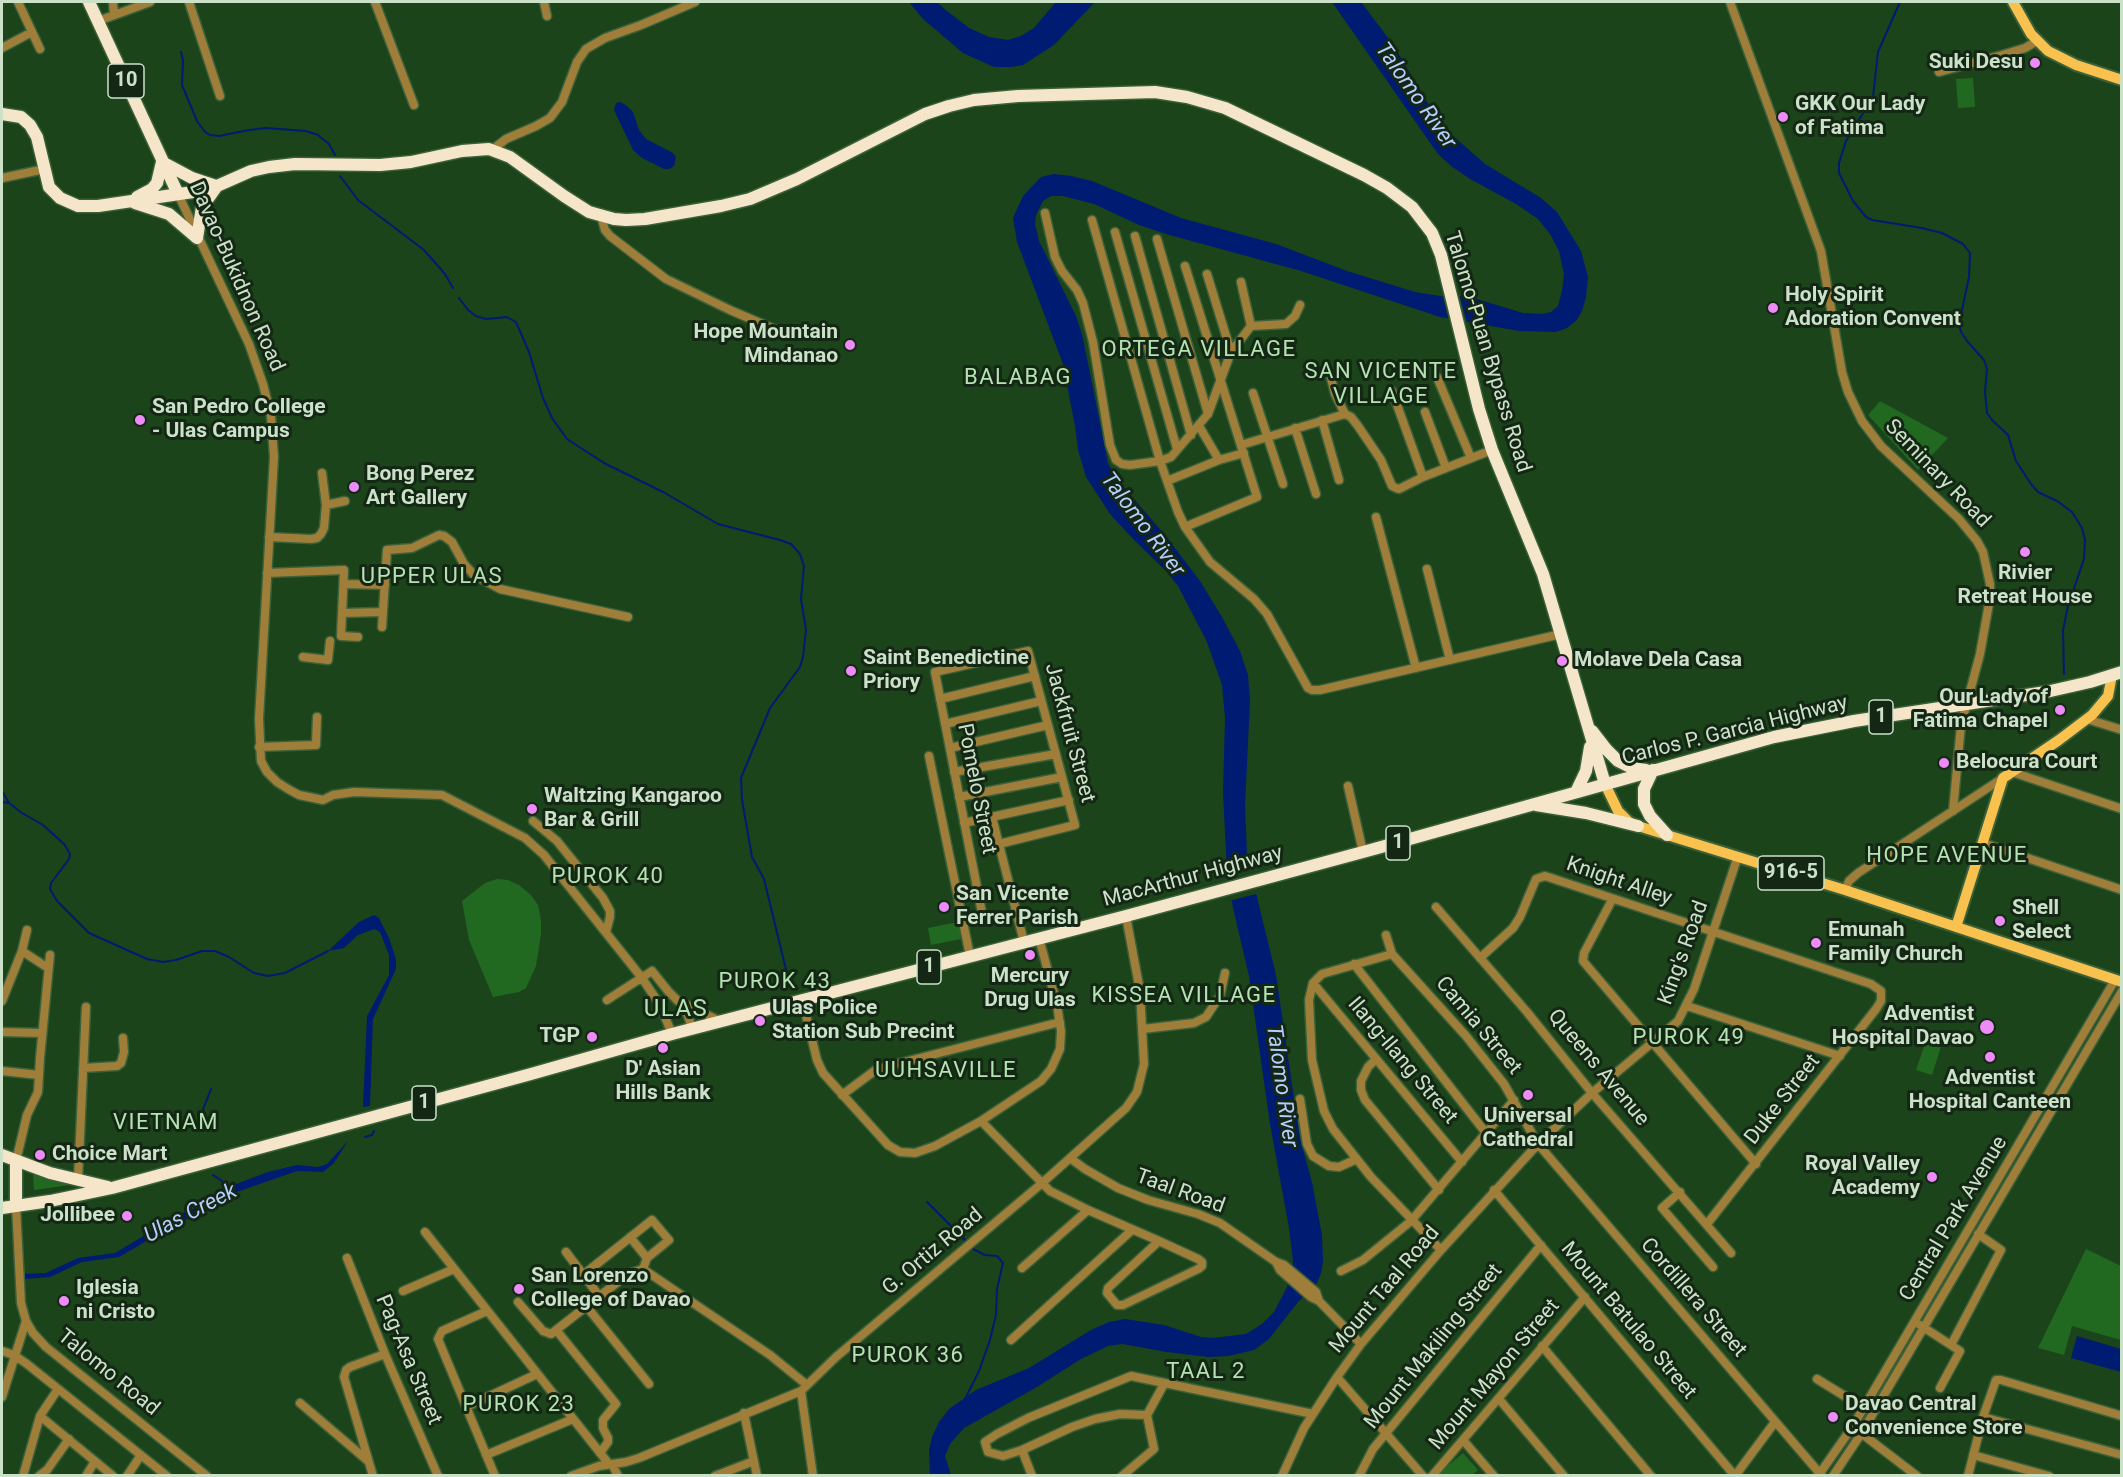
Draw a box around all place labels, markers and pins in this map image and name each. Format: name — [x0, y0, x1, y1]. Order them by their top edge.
place label: Suki Desu — [1929, 50, 2023, 76]
marker: Suki Desu — [2028, 56, 2042, 70]
place label: GKK Our Lady of Fatima — [1795, 92, 1925, 142]
marker: GKK Our Lady of Fatima — [1776, 110, 1790, 124]
place label: Holy Spirit Adoration Convent — [1785, 283, 1961, 333]
marker: Holy Spirit Adoration Convent — [1766, 301, 1780, 315]
place label: Hope Mountain Mindanao — [694, 320, 838, 370]
marker: Hope Mountain Mindanao — [843, 338, 857, 352]
place label: San Pedro College - Ulas Campus — [152, 395, 326, 445]
marker: San Pedro College - Ulas Campus — [133, 413, 147, 427]
place label: Bong Perez Art Gallery — [366, 462, 475, 512]
marker: Bong Perez Art Gallery — [347, 480, 361, 494]
marker: Rivier Retreat House — [2018, 545, 2032, 559]
place label: Rivier Retreat House — [1958, 561, 2092, 611]
place label: Saint Benedictine Priory — [863, 646, 1029, 696]
place label: Molave Dela Casa — [1574, 648, 1742, 674]
marker: Molave Dela Casa — [1555, 654, 1569, 668]
marker: Saint Benedictine Priory — [844, 664, 858, 678]
place label: Our Lady of Fatima Chapel — [1913, 685, 2048, 735]
marker: Our Lady of Fatima Chapel — [2053, 703, 2067, 717]
place label: Belocura Court — [1956, 750, 2097, 776]
marker: Belocura Court — [1937, 756, 1951, 770]
place label: Waltzing Kangaroo Bar & Grill — [544, 784, 722, 834]
marker: Waltzing Kangaroo Bar & Grill — [525, 802, 539, 816]
place label: San Vicente Ferrer Parish — [956, 882, 1079, 932]
place label: Shell Select — [2012, 896, 2071, 946]
marker: San Vicente Ferrer Parish — [937, 900, 951, 914]
marker: Shell Select — [1993, 914, 2007, 928]
place label: Emunah Family Church — [1828, 918, 1963, 968]
marker: Emunah Family Church — [1809, 936, 1823, 950]
marker: Mercury Drug Ulas — [1023, 948, 1037, 962]
place label: Mercury Drug Ulas — [984, 964, 1076, 1014]
place label: Ulas Police Station Sub Precint — [772, 996, 954, 1046]
place label: Adventist Hospital Davao — [1832, 1002, 1974, 1052]
marker: Ulas Police Station Sub Precint — [753, 1014, 767, 1028]
marker: Adventist Hospital Davao — [1978, 1018, 1996, 1036]
place label: TGP — [539, 1024, 580, 1050]
marker: TGP — [585, 1030, 599, 1044]
marker: D' Asian Hills Bank — [656, 1041, 670, 1055]
marker: Adventist Hospital Canteen — [1983, 1050, 1997, 1064]
place label: D' Asian Hills Bank — [615, 1057, 711, 1107]
place label: Adventist Hospital Canteen — [1909, 1066, 2071, 1116]
marker: Universal Cathedral — [1521, 1088, 1535, 1102]
place label: Universal Cathedral — [1482, 1104, 1574, 1154]
place label: Choice Mart — [52, 1142, 167, 1168]
marker: Choice Mart — [33, 1148, 47, 1162]
place label: Royal Valley Academy — [1805, 1152, 1920, 1202]
marker: Royal Valley Academy — [1925, 1170, 1939, 1184]
place label: Jollibee — [40, 1203, 115, 1229]
marker: Jollibee — [120, 1209, 134, 1223]
place label: San Lorenzo College of Davao — [531, 1264, 690, 1314]
place label: Iglesia ni Cristo — [76, 1276, 155, 1326]
marker: San Lorenzo College of Davao — [512, 1282, 526, 1296]
marker: Iglesia ni Cristo — [57, 1294, 71, 1308]
place label: Davao Central Convenience Store — [1845, 1392, 2023, 1442]
marker: Davao Central Convenience Store — [1826, 1410, 1840, 1424]

